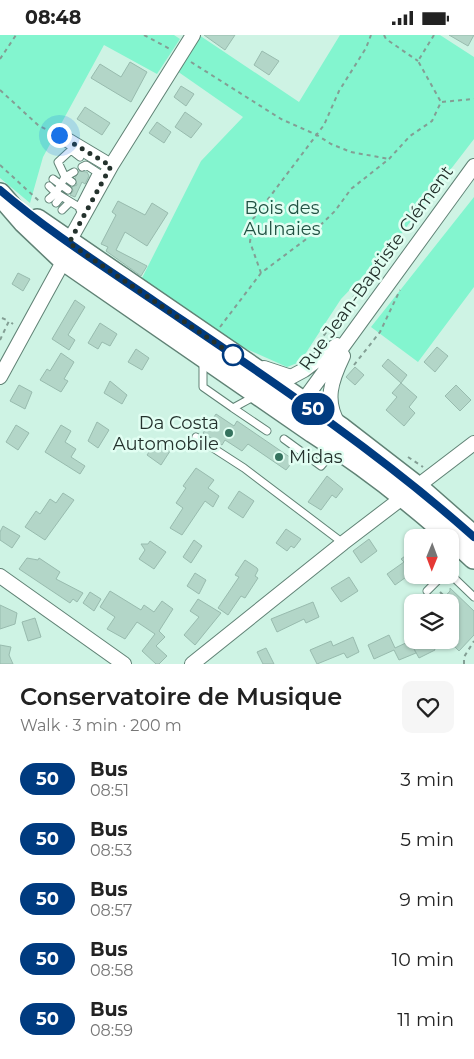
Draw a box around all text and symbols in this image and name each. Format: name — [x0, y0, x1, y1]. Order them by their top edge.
text: 08:48 — [25, 6, 81, 29]
your location — [47, 123, 72, 148]
street label: Rue Jean-Baptiste Clément — [294, 161, 458, 375]
park label: Bois des Aulnaies — [244, 197, 321, 240]
unlabelled marker — [222, 344, 244, 366]
line badge: 50 — [290, 393, 336, 425]
text: 50 — [302, 398, 324, 420]
place label: Da Costa Automobile — [113, 412, 219, 455]
marker: Da Costa Automobile — [223, 427, 235, 439]
place label: Midas — [289, 446, 343, 468]
marker: Midas — [273, 451, 285, 463]
north arrow — [404, 529, 459, 584]
map controls — [404, 529, 459, 649]
button: layers — [404, 594, 459, 649]
button: heart — [402, 681, 454, 733]
text: Conservatoire de Musique — [20, 682, 342, 711]
text: Walk · 3 min · 200 m — [20, 716, 182, 735]
text: Bus — [90, 758, 128, 781]
text: 50 — [36, 768, 59, 790]
text: 3 min — [400, 768, 454, 791]
text: 08:51 — [90, 781, 129, 800]
text: Bus — [90, 818, 128, 841]
text: 50 — [36, 828, 59, 850]
text: 5 min — [400, 828, 454, 851]
text: 08:53 — [90, 841, 132, 860]
text: Bus — [90, 878, 128, 901]
text: 50 — [36, 888, 59, 910]
text: 9 min — [399, 888, 454, 911]
text: 08:57 — [90, 901, 132, 920]
text: Bus — [90, 938, 128, 961]
text: 50 — [36, 948, 59, 970]
text: 10 min — [391, 948, 454, 971]
text: 08:58 — [90, 961, 133, 980]
text: Bus — [90, 998, 128, 1021]
text: 50 — [36, 1008, 59, 1030]
text: 11 min — [397, 1008, 454, 1031]
text: 08:59 — [90, 1021, 133, 1040]

